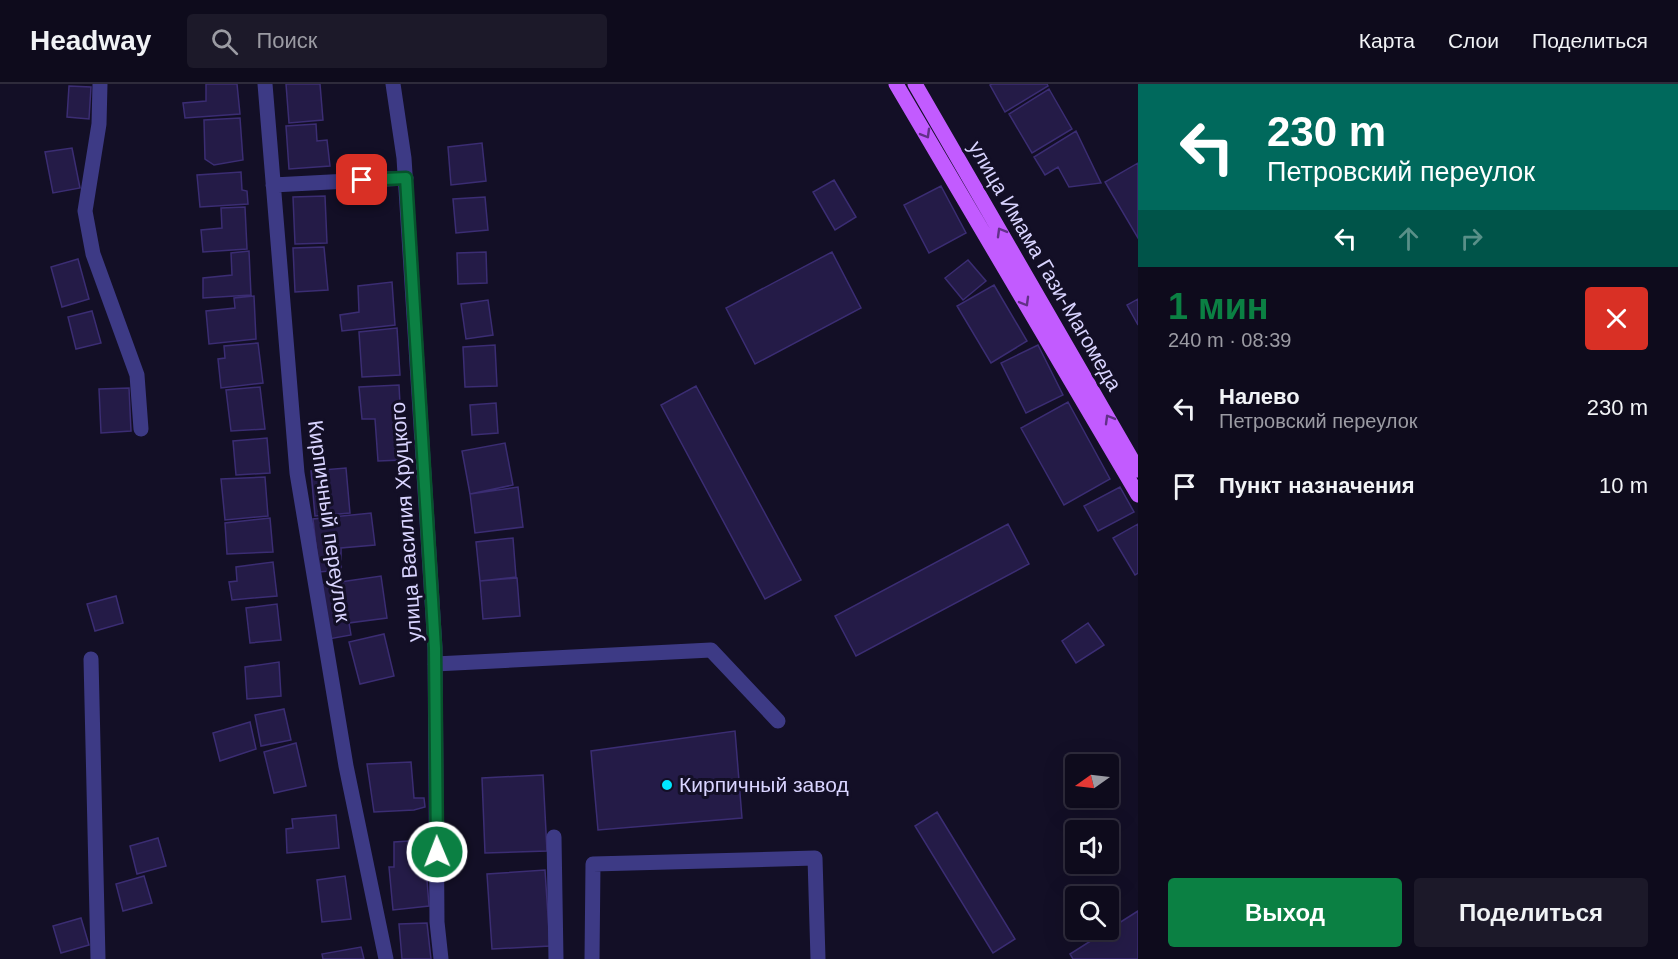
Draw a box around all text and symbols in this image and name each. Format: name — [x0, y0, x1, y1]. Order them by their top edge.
search box — [187, 14, 607, 68]
text: Headway — [30, 25, 151, 56]
icon: search — [208, 25, 241, 58]
text: Поиск — [256, 28, 317, 53]
text: Карта — [1359, 29, 1415, 52]
text: Слои — [1448, 29, 1499, 52]
text: Поделиться — [1532, 29, 1648, 52]
icon: left — [1168, 108, 1246, 186]
text: 230 m — [1267, 108, 1386, 155]
one-way arrow — [918, 128, 930, 138]
street label: улица Имама Гази-Магомеда — [964, 137, 1127, 395]
pin — [336, 154, 387, 205]
text: Петровский переулок — [1267, 157, 1535, 187]
icon: arrive — [345, 163, 378, 196]
icon: left — [1329, 222, 1362, 255]
icon: ahead — [1392, 222, 1425, 255]
icon: right — [1455, 222, 1488, 255]
one-way arrow — [996, 228, 1008, 238]
text: 1 мин — [1168, 286, 1269, 327]
button: close — [1585, 287, 1648, 350]
one-way arrow — [1017, 296, 1029, 307]
text: 240 m · 08:39 — [1168, 329, 1291, 351]
text: Налево — [1219, 384, 1300, 409]
icon: left — [1168, 392, 1201, 425]
text: 230 m — [1587, 395, 1648, 420]
street label: улица Василия Хруцкого — [386, 401, 425, 643]
text: Петровский переулок — [1219, 410, 1418, 432]
one-way arrow — [1104, 415, 1116, 425]
street label: Кирпичный переулок — [304, 419, 355, 624]
icon: arrive — [1168, 470, 1201, 503]
text: Пункт назначения — [1219, 473, 1415, 498]
text: 10 m — [1599, 473, 1648, 498]
north arrow — [1065, 754, 1119, 808]
map controls — [1065, 754, 1119, 940]
place label: Кирпичный завод — [679, 773, 849, 796]
marker: Кирпичный завод — [660, 778, 674, 792]
position arrow — [405, 820, 469, 884]
button: sound — [1065, 820, 1119, 874]
button: Выход — [1168, 878, 1402, 947]
button: Поделиться — [1414, 878, 1648, 947]
button: search — [1065, 886, 1119, 940]

